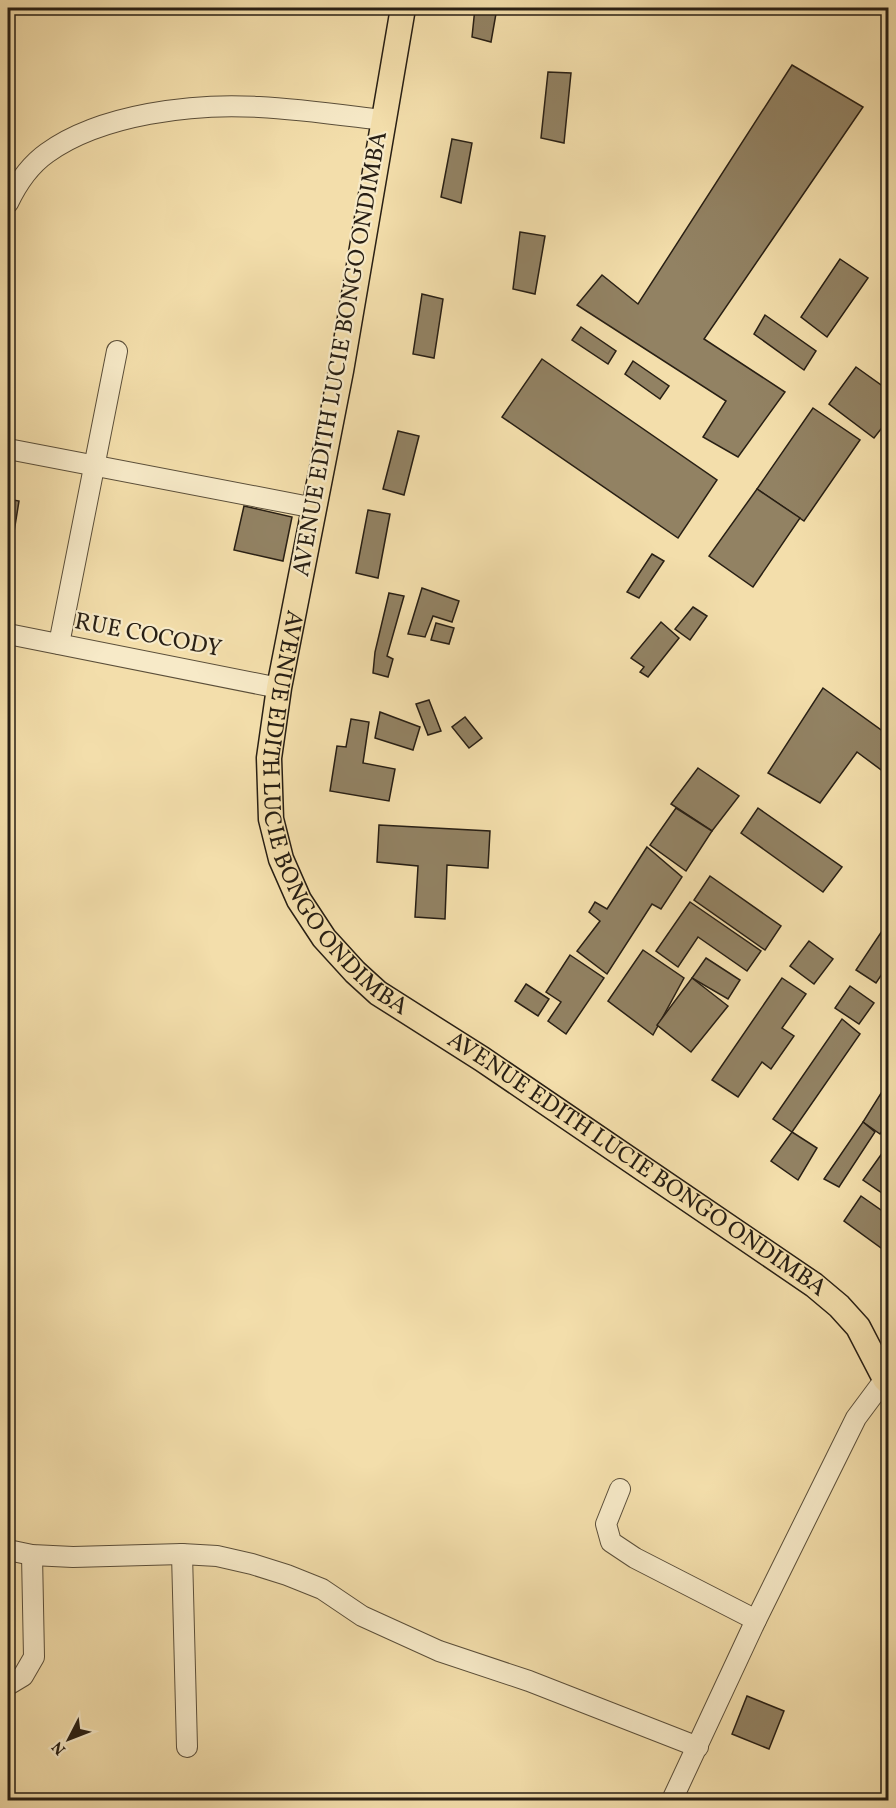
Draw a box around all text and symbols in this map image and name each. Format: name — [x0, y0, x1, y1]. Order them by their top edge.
street label: AVENUE EDITH LUCIE BONGO ONDIMBA — [285, 129, 397, 579]
street label: RUE COCODY — [72, 605, 224, 667]
street label: AVENUE EDITH LUCIE BONGO ONDIMBA — [252, 607, 414, 1025]
street label: AVENUE EDITH LUCIE BONGO ONDIMBA — [440, 1024, 834, 1305]
north arrow — [39, 1709, 99, 1769]
text: N — [47, 1736, 71, 1759]

